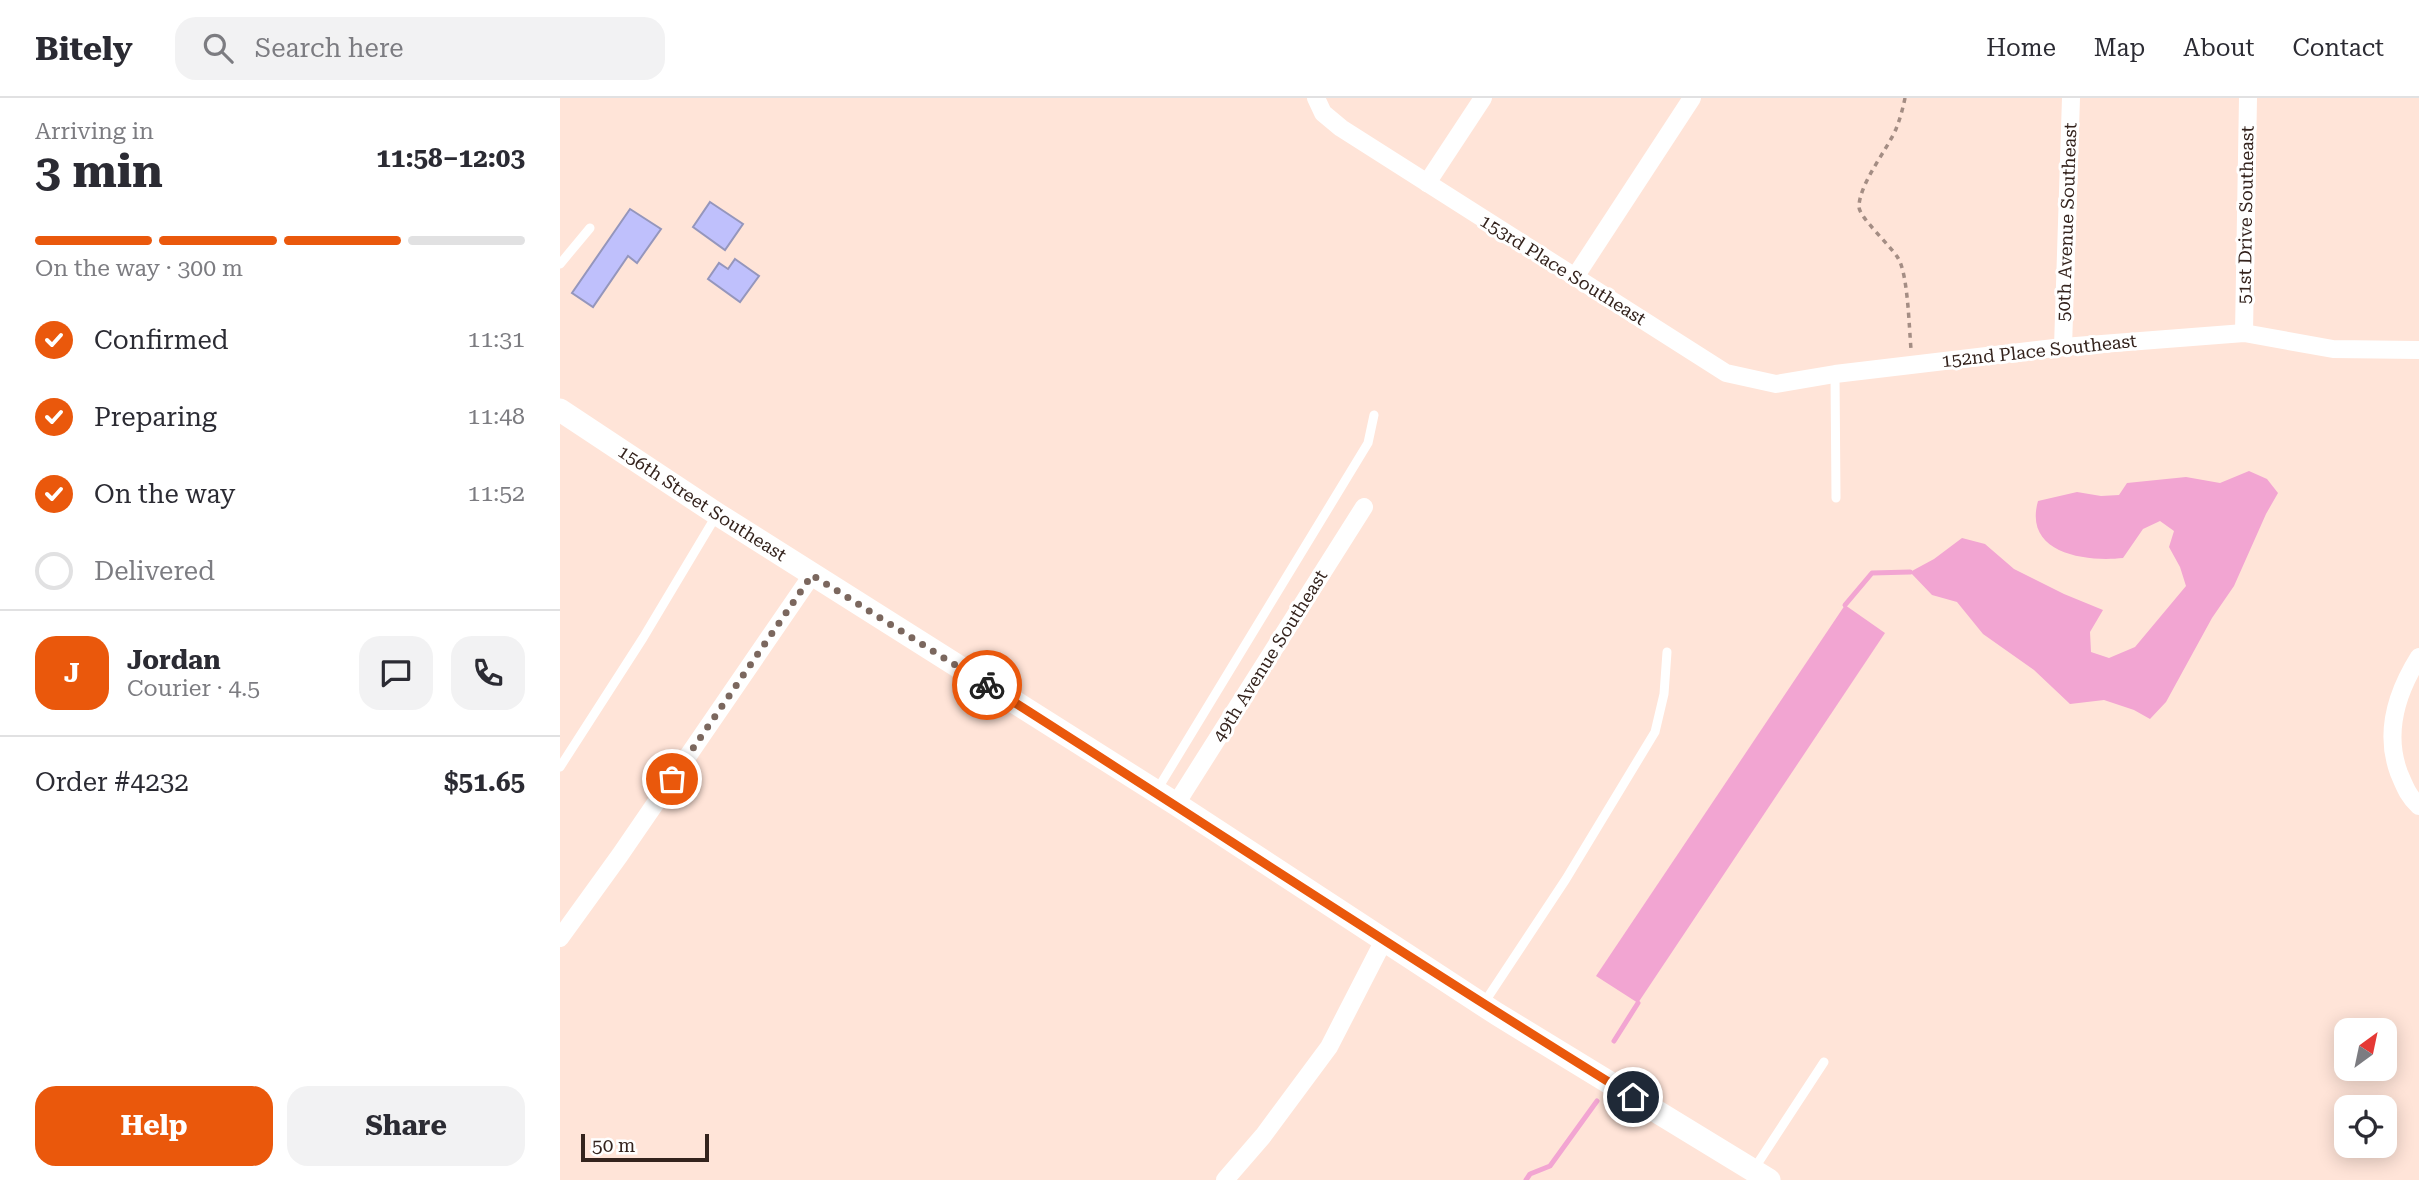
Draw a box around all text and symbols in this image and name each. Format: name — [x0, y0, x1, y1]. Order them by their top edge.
search box — [175, 17, 665, 80]
text: Bitely — [35, 29, 133, 68]
icon: search — [199, 29, 237, 67]
text: Search here — [255, 33, 404, 63]
text: Home — [1986, 34, 2056, 62]
text: Map — [2094, 34, 2145, 62]
text: About — [2183, 34, 2254, 62]
text: Contact — [2292, 34, 2384, 62]
text: Arriving in — [35, 118, 154, 145]
street label: 50th Avenue Southeast — [2053, 122, 2080, 322]
street label: 51st Drive Southeast — [2233, 125, 2258, 304]
text: 11:58–12:03 — [376, 143, 525, 173]
text: 3 min — [35, 144, 163, 198]
street label: 153rd Place Southeast — [1476, 210, 1650, 329]
text: On the way · 300 m — [35, 255, 243, 282]
icon: check — [35, 321, 73, 359]
text: Confirmed — [94, 325, 229, 355]
text: 11:31 — [468, 326, 525, 353]
street label: 152nd Place Southeast — [1940, 330, 2138, 371]
icon: check — [35, 398, 73, 436]
text: Preparing — [94, 402, 217, 432]
text: 11:48 — [468, 403, 525, 430]
street label: 156th Street Southeast — [614, 440, 791, 565]
icon: check — [35, 475, 73, 513]
text: On the way — [94, 479, 235, 509]
text: 11:52 — [468, 480, 525, 507]
text: Delivered — [94, 556, 215, 586]
street label: 49th Avenue Southeast — [1208, 566, 1331, 746]
button: chat — [359, 636, 433, 710]
button: phone — [451, 636, 525, 710]
text: Jordan — [127, 645, 221, 675]
courier — [952, 650, 1022, 720]
text: J — [64, 658, 80, 688]
icon: bike — [968, 666, 1006, 704]
text: Courier · 4.5 — [127, 675, 260, 702]
pin — [642, 749, 702, 809]
icon: bag — [653, 760, 691, 798]
text: Order #4232 — [35, 767, 189, 797]
text: $51.65 — [444, 767, 525, 797]
north arrow — [2334, 1018, 2398, 1082]
map controls — [2334, 1018, 2397, 1158]
pin — [1603, 1067, 1663, 1127]
icon: home — [1614, 1078, 1652, 1116]
button: Help — [35, 1086, 273, 1166]
button: Share — [287, 1086, 525, 1166]
button: locate — [2334, 1095, 2397, 1158]
scale bar — [581, 1131, 709, 1163]
text: 50 m — [592, 1134, 635, 1157]

